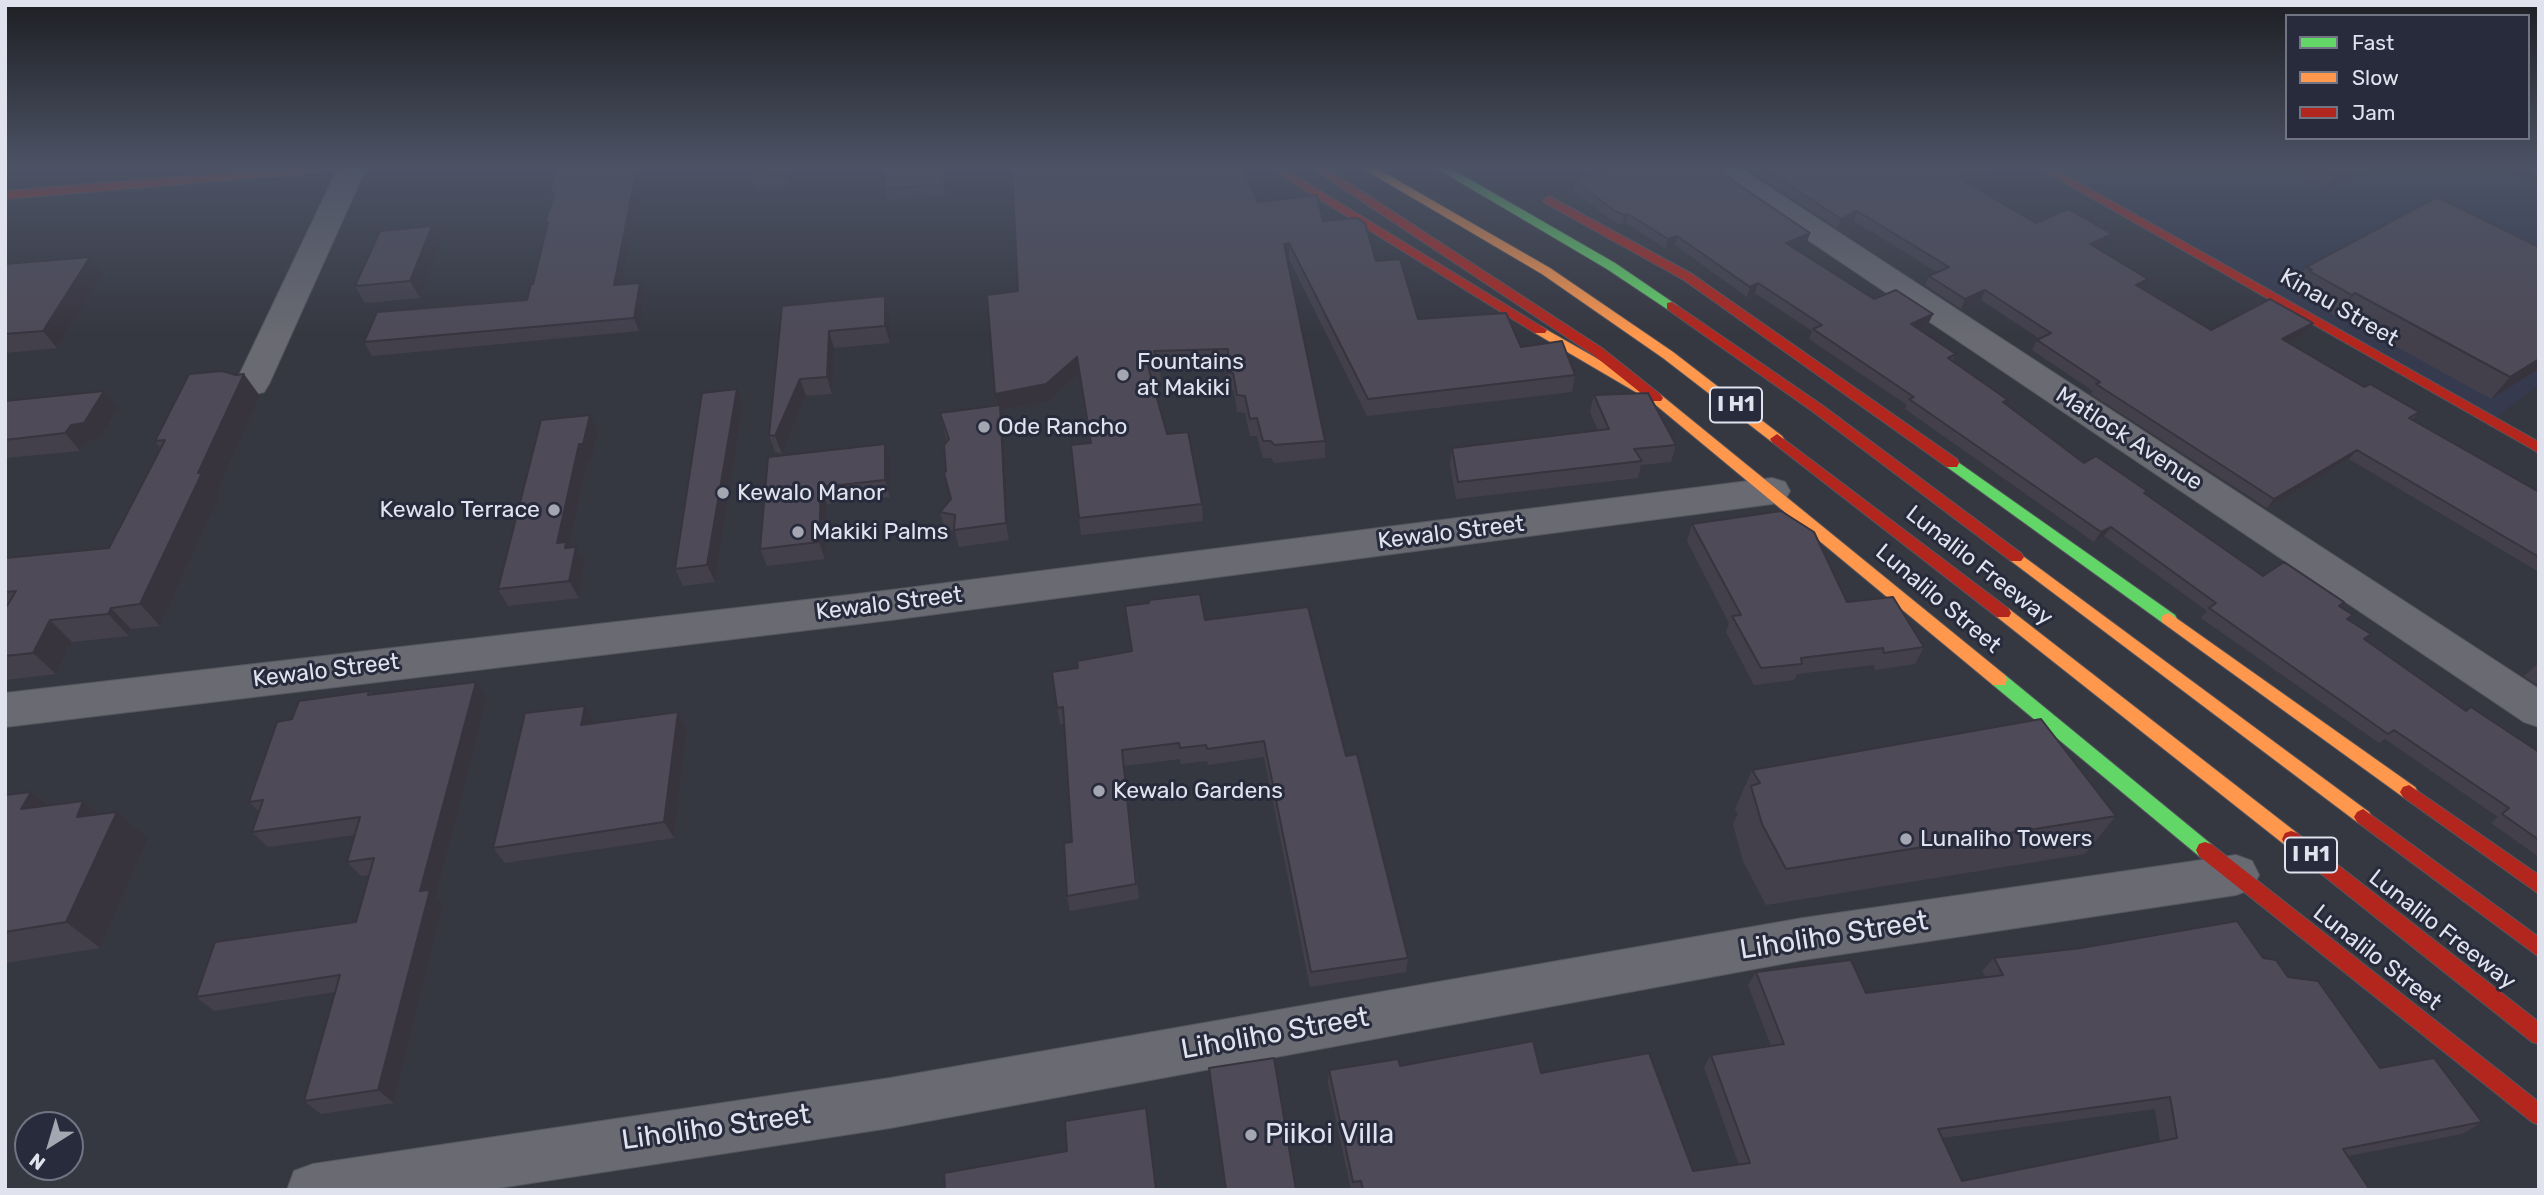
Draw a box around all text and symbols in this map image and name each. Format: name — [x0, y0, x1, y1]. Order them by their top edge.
legend — [2285, 14, 2530, 140]
text: Fast — [2352, 30, 2394, 55]
text: Slow — [2352, 65, 2399, 90]
text: Jam — [2352, 100, 2396, 125]
street label: Kinau Street — [2275, 263, 2403, 353]
place label: Fountains at Makiki — [1137, 348, 1244, 402]
marker: Fountains at Makiki — [1115, 367, 1131, 383]
street label: Matlock Avenue — [2050, 381, 2208, 497]
road number: I H1 — [1710, 388, 1762, 422]
place label: Ode Rancho — [998, 413, 1127, 441]
marker: Ode Rancho — [976, 419, 992, 435]
place label: Kewalo Manor — [737, 479, 885, 507]
marker: Kewalo Manor — [715, 485, 731, 501]
place label: Kewalo Terrace — [380, 496, 540, 524]
street label: Lunalilo Freeway — [1900, 500, 2058, 632]
marker: Kewalo Terrace — [546, 502, 562, 518]
street label: Kewalo Street — [1376, 510, 1526, 556]
place label: Makiki Palms — [812, 518, 948, 546]
marker: Makiki Palms — [790, 524, 806, 540]
street label: Lunalilo Street — [1870, 539, 2006, 659]
street label: Kewalo Street — [814, 581, 964, 627]
street label: Kewalo Street — [251, 648, 401, 694]
place label: Kewalo Gardens — [1113, 777, 1283, 805]
marker: Kewalo Gardens — [1091, 783, 1107, 799]
place label: Lunaliho Towers — [1920, 825, 2093, 853]
marker: Lunaliho Towers — [1898, 831, 1914, 847]
road number: I H1 — [2285, 838, 2337, 872]
street label: Lunalilo Freeway — [2363, 864, 2521, 996]
street label: Lunalilo Street — [2307, 899, 2447, 1017]
street label: Liholiho Street — [1737, 905, 1931, 967]
street label: Liholiho Street — [1178, 1001, 1372, 1067]
street label: Liholiho Street — [619, 1098, 813, 1158]
north arrow — [14, 1111, 84, 1181]
place label: Piikoi Villa — [1265, 1118, 1394, 1152]
marker: Piikoi Villa — [1243, 1127, 1259, 1143]
text: N — [25, 1148, 50, 1175]

